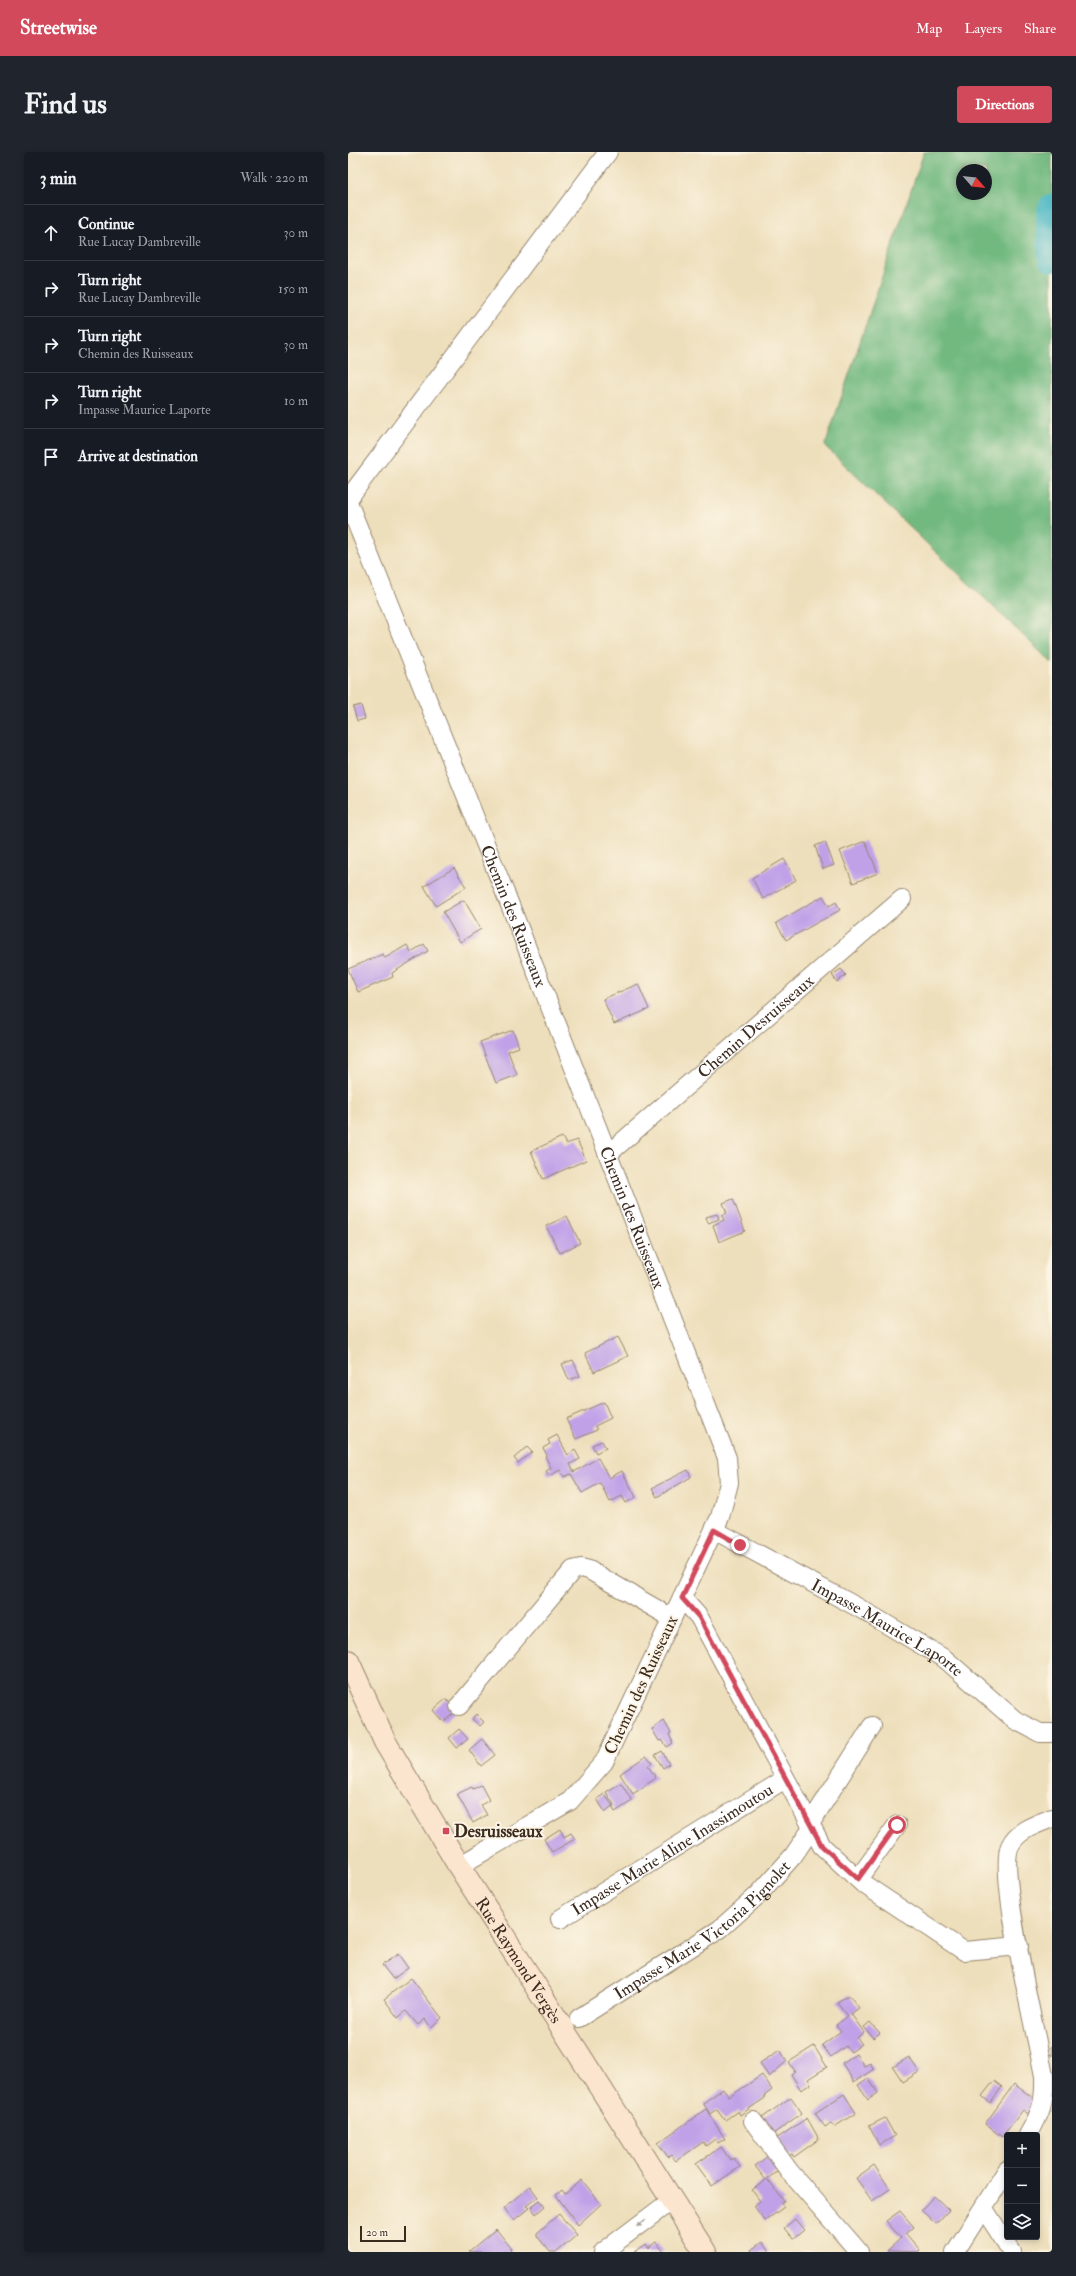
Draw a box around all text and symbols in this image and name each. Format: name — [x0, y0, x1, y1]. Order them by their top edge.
text: Streetwise — [20, 16, 97, 40]
text: Map — [916, 20, 942, 37]
text: Layers — [964, 20, 1002, 37]
text: Share — [1024, 20, 1056, 37]
button: Directions — [957, 86, 1052, 123]
text: Find us — [24, 87, 107, 122]
north arrow — [956, 164, 992, 200]
text: 3 min — [40, 168, 77, 189]
text: Walk · 220 m — [240, 170, 308, 186]
text: Continue — [78, 215, 134, 234]
icon: ahead — [40, 222, 62, 244]
text: 30 m — [284, 225, 308, 241]
text: Rue Lucay Dambreville — [78, 234, 201, 250]
text: Turn right — [78, 271, 141, 290]
icon: right — [40, 278, 62, 300]
text: 150 m — [278, 281, 308, 297]
text: Rue Lucay Dambreville — [78, 290, 201, 306]
text: Turn right — [78, 327, 141, 346]
icon: right — [40, 334, 62, 356]
text: 30 m — [284, 337, 308, 353]
text: Chemin des Ruisseaux — [78, 346, 193, 362]
text: Turn right — [78, 383, 141, 402]
icon: right — [40, 390, 62, 412]
text: 10 m — [284, 393, 308, 409]
text: Impasse Maurice Laporte — [78, 402, 211, 418]
icon: arrive — [40, 446, 62, 468]
text: Arrive at destination — [78, 447, 198, 466]
street label: Chemin des Ruisseaux — [476, 842, 552, 990]
street label: Chemin Desruisseaux — [693, 970, 818, 1082]
street label: Chemin des Ruisseaux — [595, 1143, 670, 1292]
route end — [731, 1536, 749, 1554]
street label: Impasse Maurice Laporte — [808, 1574, 968, 1681]
street label: Chemin des Ruisseaux — [600, 1612, 683, 1758]
street label: Impasse Marie Aline Inassimoutou — [567, 1779, 777, 1920]
route start — [888, 1816, 906, 1834]
place label: Desruisseaux — [454, 1821, 543, 1842]
marker: Desruisseaux — [441, 1826, 451, 1836]
street label: Impasse Marie Victoria Pignolet — [610, 1856, 795, 2004]
street label: Rue Raymond Vergès — [471, 1893, 567, 2027]
map controls — [1004, 2132, 1040, 2240]
button: + — [1004, 2132, 1040, 2168]
button: − — [1004, 2168, 1040, 2204]
button: layers — [1004, 2204, 1040, 2240]
one-way arrow — [635, 2219, 646, 2227]
scale bar — [360, 2224, 406, 2243]
text: 20 m — [366, 2226, 388, 2239]

